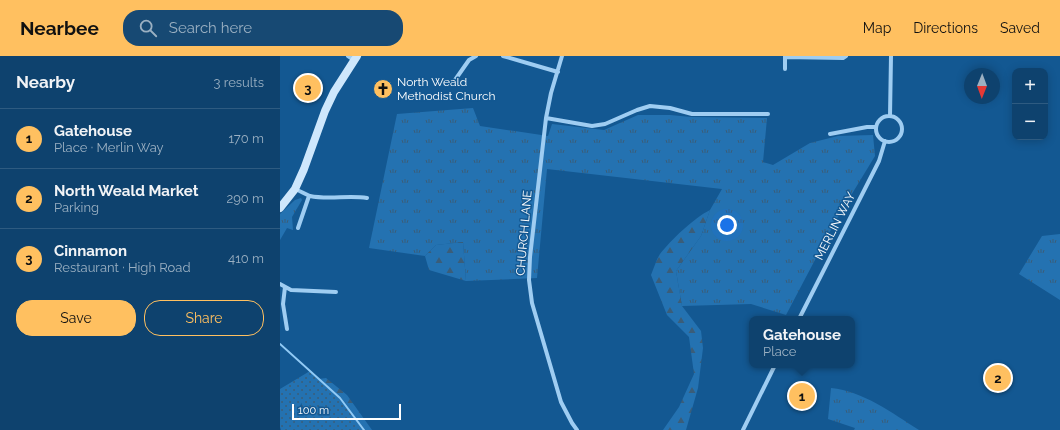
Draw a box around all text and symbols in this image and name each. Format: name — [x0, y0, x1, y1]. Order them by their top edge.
search box — [123, 10, 403, 46]
text: Nearbee — [20, 17, 99, 39]
icon: search — [137, 17, 159, 39]
text: Search here — [169, 19, 252, 37]
text: Map — [863, 20, 891, 36]
text: Directions — [913, 20, 978, 36]
text: Saved — [1000, 20, 1040, 36]
north arrow — [964, 68, 1000, 104]
map controls — [1012, 68, 1048, 140]
button: + — [1012, 68, 1048, 104]
text: Nearby — [16, 72, 75, 92]
pin: 3 — [295, 73, 321, 103]
text: 3 results — [214, 75, 264, 90]
place label: North Weald Methodist Church — [397, 75, 495, 103]
church icon: North Weald Methodist Church — [372, 78, 394, 100]
button: − — [1012, 104, 1048, 140]
text: Gatehouse — [54, 122, 132, 140]
text: 1 — [26, 131, 32, 146]
text: 170 m — [228, 131, 264, 146]
text: Place · Merlin Way — [54, 140, 164, 155]
text: North Weald Market — [54, 182, 198, 200]
street label: CHURCH LANE — [513, 190, 535, 276]
street label: MERLIN WAY — [812, 190, 858, 262]
text: 2 — [25, 191, 33, 206]
text: 290 m — [226, 191, 264, 206]
text: Parking — [54, 200, 99, 215]
your location — [717, 215, 737, 235]
text: Cinnamon — [54, 242, 127, 260]
text: 3 — [25, 251, 33, 266]
text: 410 m — [228, 251, 264, 266]
text: Restaurant · High Road — [54, 260, 190, 275]
button: Save — [16, 300, 136, 336]
button: Share — [144, 300, 264, 336]
popup — [749, 316, 855, 368]
text: Gatehouse — [763, 326, 841, 344]
text: Place — [763, 344, 796, 359]
pin: 2 — [985, 363, 1011, 393]
pin: 1 — [789, 381, 815, 411]
scale bar — [292, 402, 401, 421]
text: 100 m — [298, 404, 329, 417]

